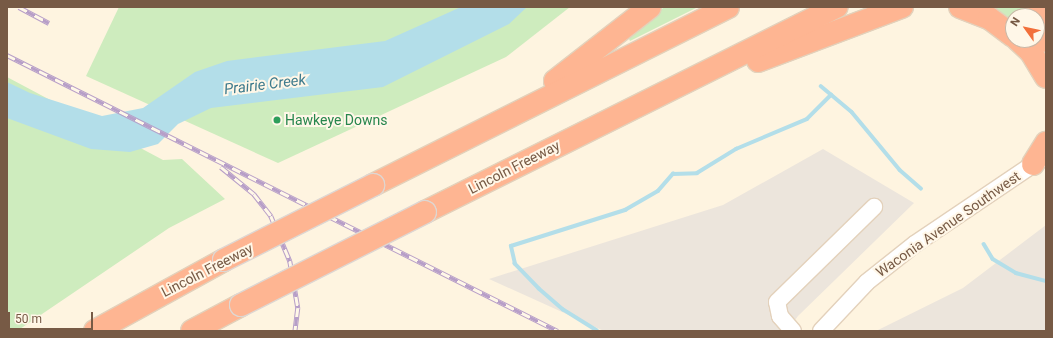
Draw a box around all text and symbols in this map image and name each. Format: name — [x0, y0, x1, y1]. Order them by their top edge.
north arrow — [1005, 8, 1045, 48]
text: N — [1008, 15, 1023, 29]
water label: Prairie Creek — [223, 71, 307, 99]
place label: Hawkeye Downs — [285, 112, 387, 128]
marker: Hawkeye Downs — [272, 115, 282, 125]
street label: Lincoln Freeway — [466, 137, 562, 197]
street label: Waconia Avenue Southwest — [872, 168, 1024, 280]
street label: Lincoln Freeway — [159, 240, 255, 300]
scale bar — [10, 304, 95, 330]
text: 50 m — [15, 312, 42, 326]

